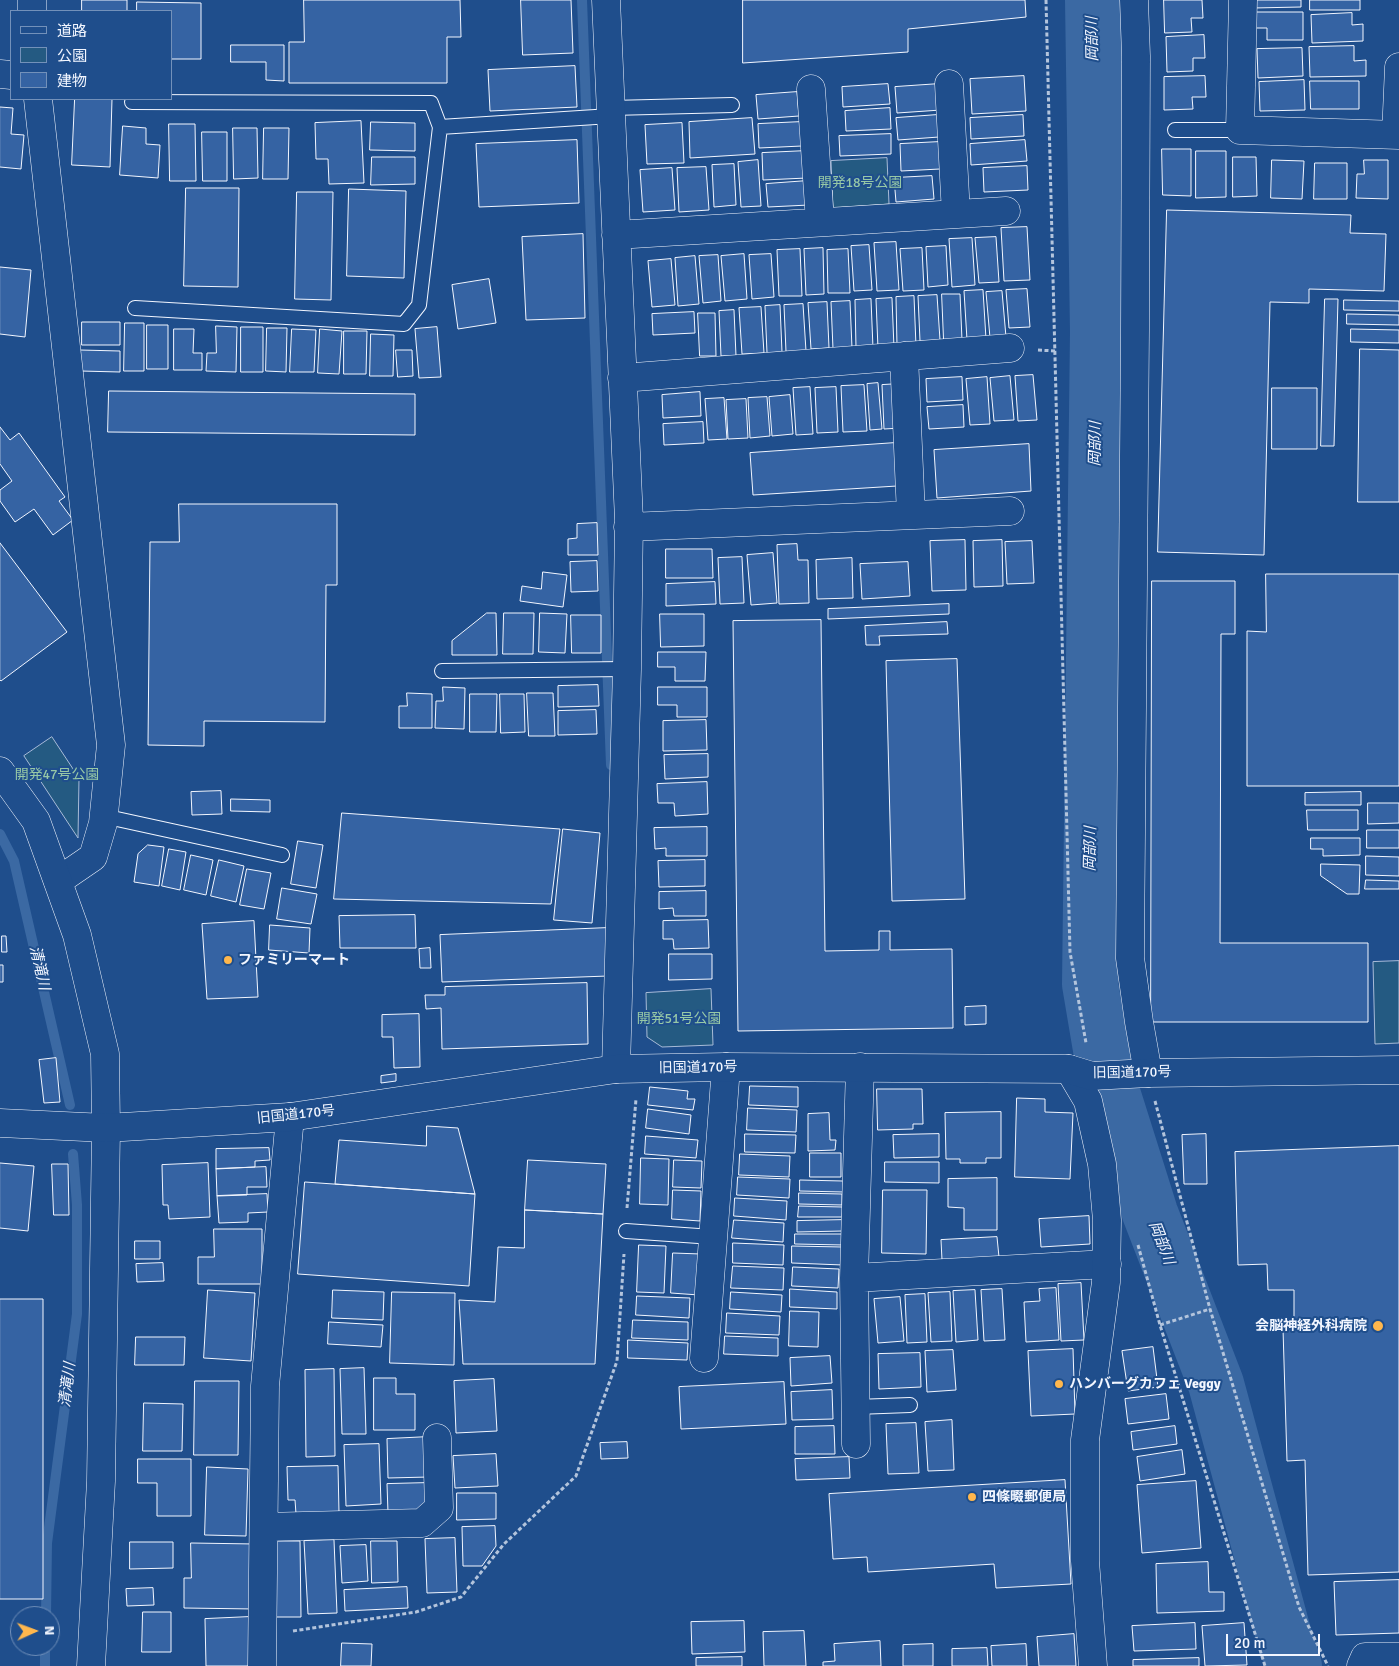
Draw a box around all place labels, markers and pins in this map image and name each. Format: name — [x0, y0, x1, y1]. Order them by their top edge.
place label: ファミリーマート — [238, 952, 350, 968]
marker: ファミリーマート — [222, 954, 234, 966]
place label: 会脳神経外科病院 — [1255, 1318, 1367, 1334]
marker: 会脳神経外科病院 — [1371, 1319, 1385, 1333]
place label: ハンバーグカフェ Veggy — [1069, 1376, 1221, 1392]
marker: ハンバーグカフェ Veggy — [1053, 1378, 1065, 1390]
place label: 四條畷郵便局 — [982, 1489, 1066, 1505]
marker: 四條畷郵便局 — [966, 1491, 978, 1503]

